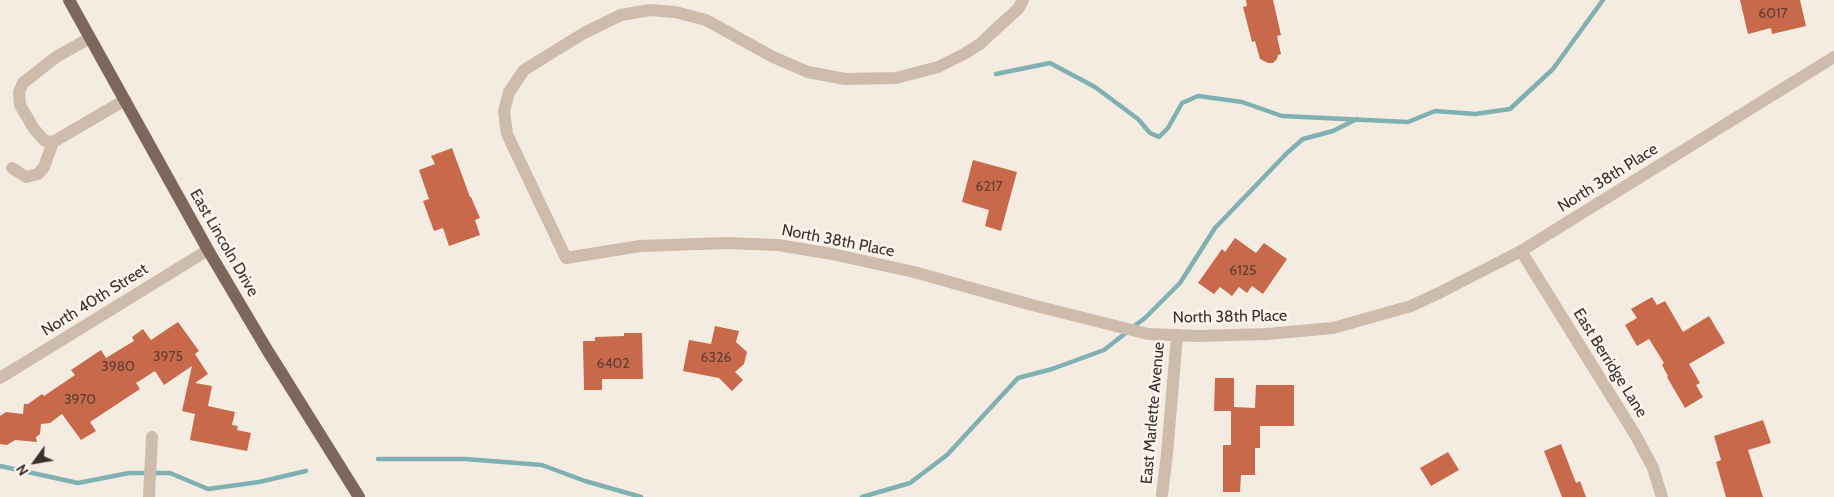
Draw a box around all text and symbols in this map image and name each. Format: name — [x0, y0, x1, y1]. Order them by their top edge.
house number: 6017 — [1758, 6, 1788, 22]
street label: North 38th Place — [1554, 140, 1662, 216]
house number: 6217 — [976, 179, 1002, 195]
street label: East Lincoln Drive — [186, 186, 262, 300]
street label: North 38th Place — [780, 221, 896, 261]
street label: North 40th Street — [38, 260, 152, 340]
house number: 6125 — [1229, 263, 1257, 279]
street label: East Berridge Lane — [1569, 305, 1651, 421]
street label: North 38th Place — [1173, 306, 1287, 328]
street label: East Marlette Avenue — [1137, 341, 1169, 485]
house number: 3975 — [153, 349, 183, 365]
house number: 6326 — [701, 350, 731, 366]
house number: 6402 — [596, 356, 630, 372]
house number: 3980 — [101, 359, 135, 375]
house number: 3970 — [64, 392, 96, 408]
north arrow — [10, 437, 60, 487]
text: N — [12, 461, 33, 479]

